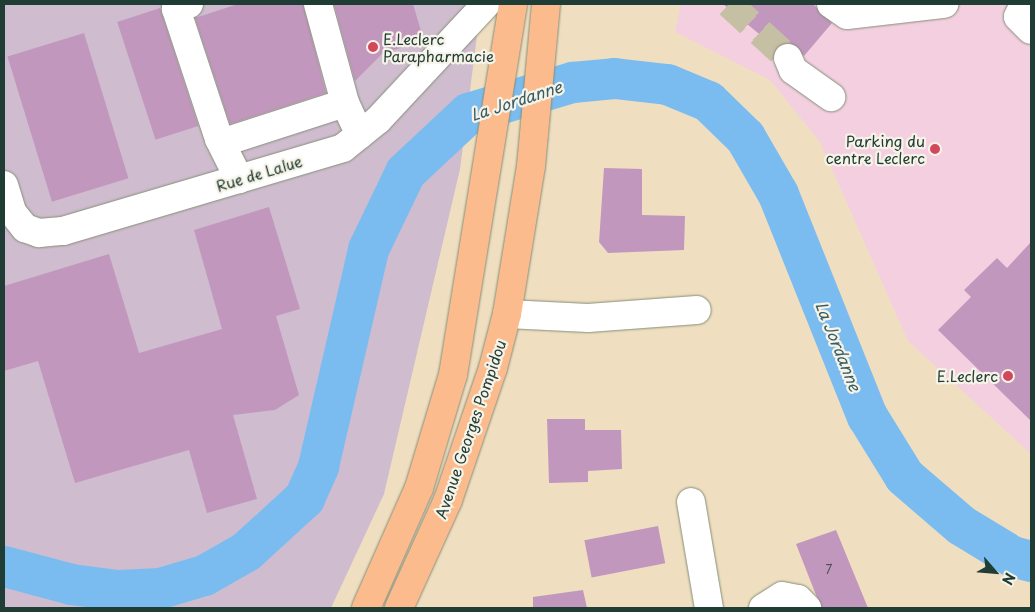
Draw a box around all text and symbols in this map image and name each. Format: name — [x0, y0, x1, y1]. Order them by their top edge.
place label: E.Leclerc Parapharmacie — [383, 29, 494, 64]
marker: E.Leclerc Parapharmacie — [367, 41, 379, 53]
water label: La Jordanne — [467, 76, 565, 124]
place label: Parking du centre Leclerc — [824, 131, 925, 166]
marker: Parking du centre Leclerc — [929, 143, 941, 155]
street label: Rue de Lalue — [212, 151, 306, 195]
water label: La Jordanne — [812, 298, 866, 394]
street label: Avenue Georges Pompidou — [431, 337, 509, 521]
place label: E.Leclerc — [937, 367, 998, 385]
marker: E.Leclerc — [1002, 370, 1014, 382]
north arrow — [970, 547, 1020, 597]
house number: 7 — [826, 563, 832, 577]
text: N — [997, 569, 1021, 589]

